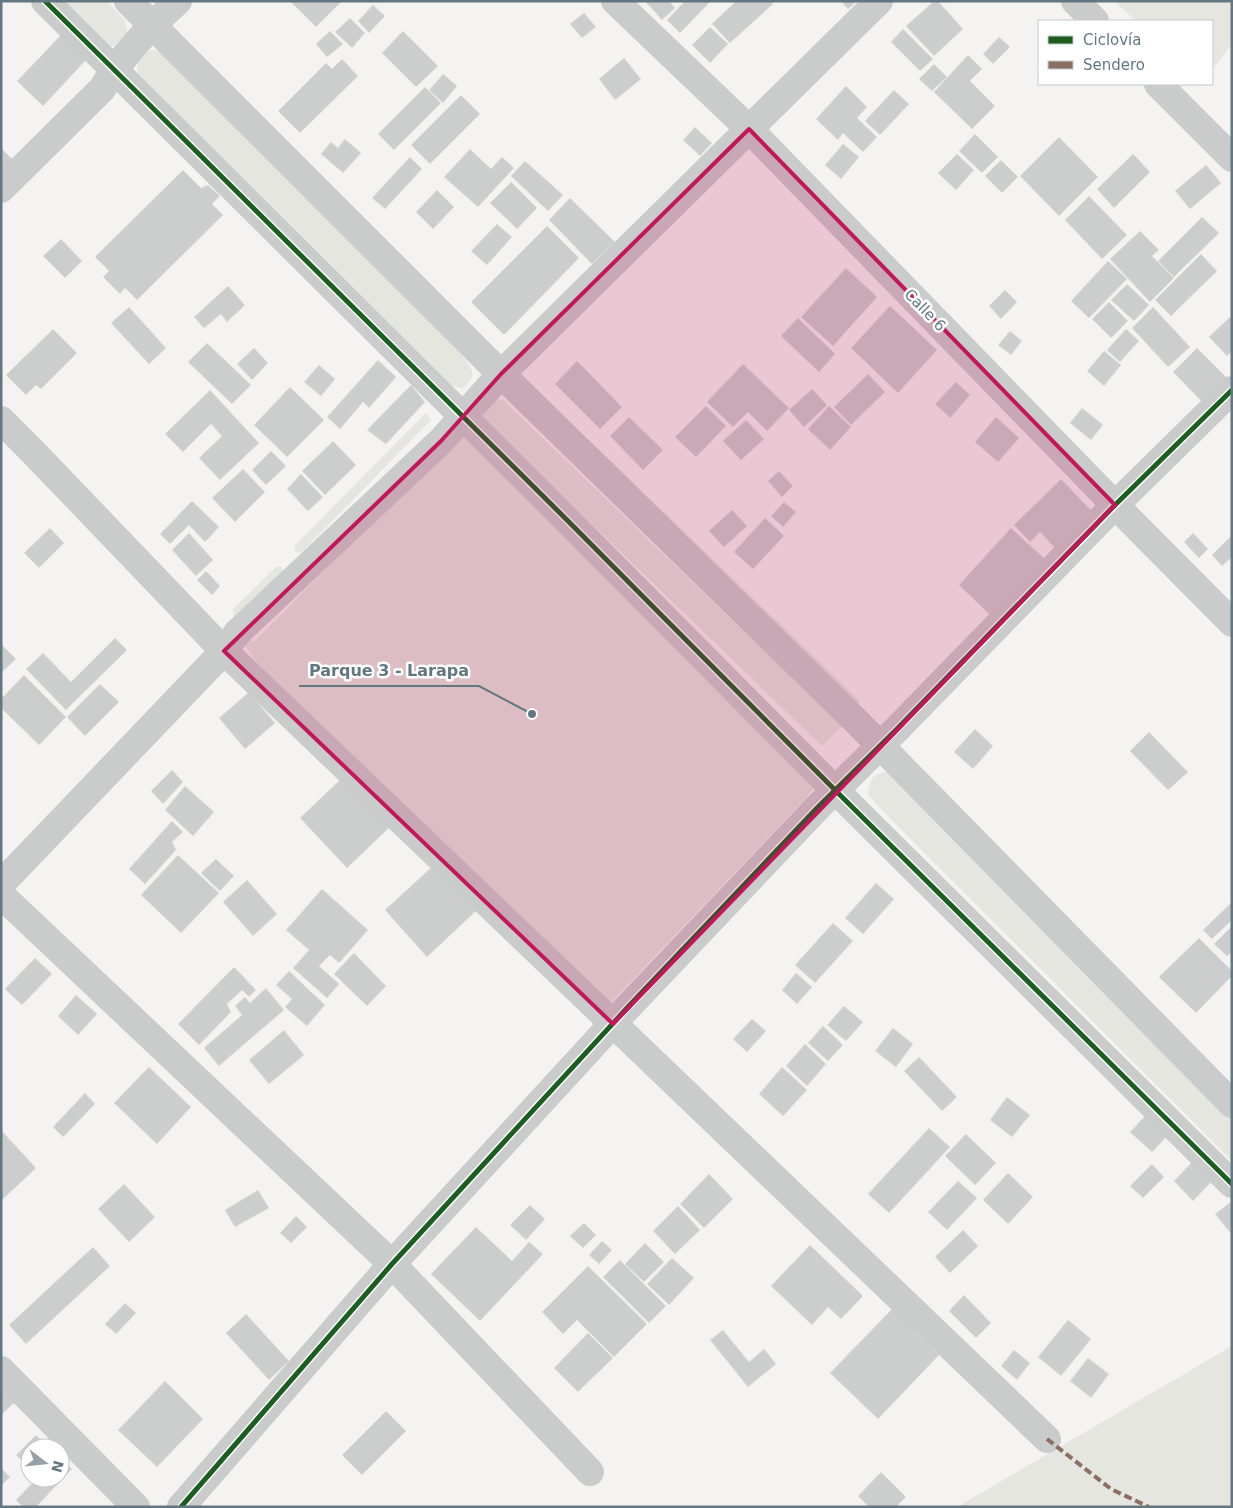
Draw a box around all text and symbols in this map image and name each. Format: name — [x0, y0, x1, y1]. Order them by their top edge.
legend — [1038, 20, 1213, 85]
text: Ciclovía — [1083, 31, 1141, 49]
text: Sendero — [1083, 56, 1145, 74]
street label: Calle 6 — [901, 285, 949, 335]
callout: Parque 3 - Larapa — [299, 655, 479, 686]
text: Parque 3 - Larapa — [309, 661, 469, 680]
north arrow — [20, 1438, 70, 1488]
text: N — [48, 1459, 67, 1474]

